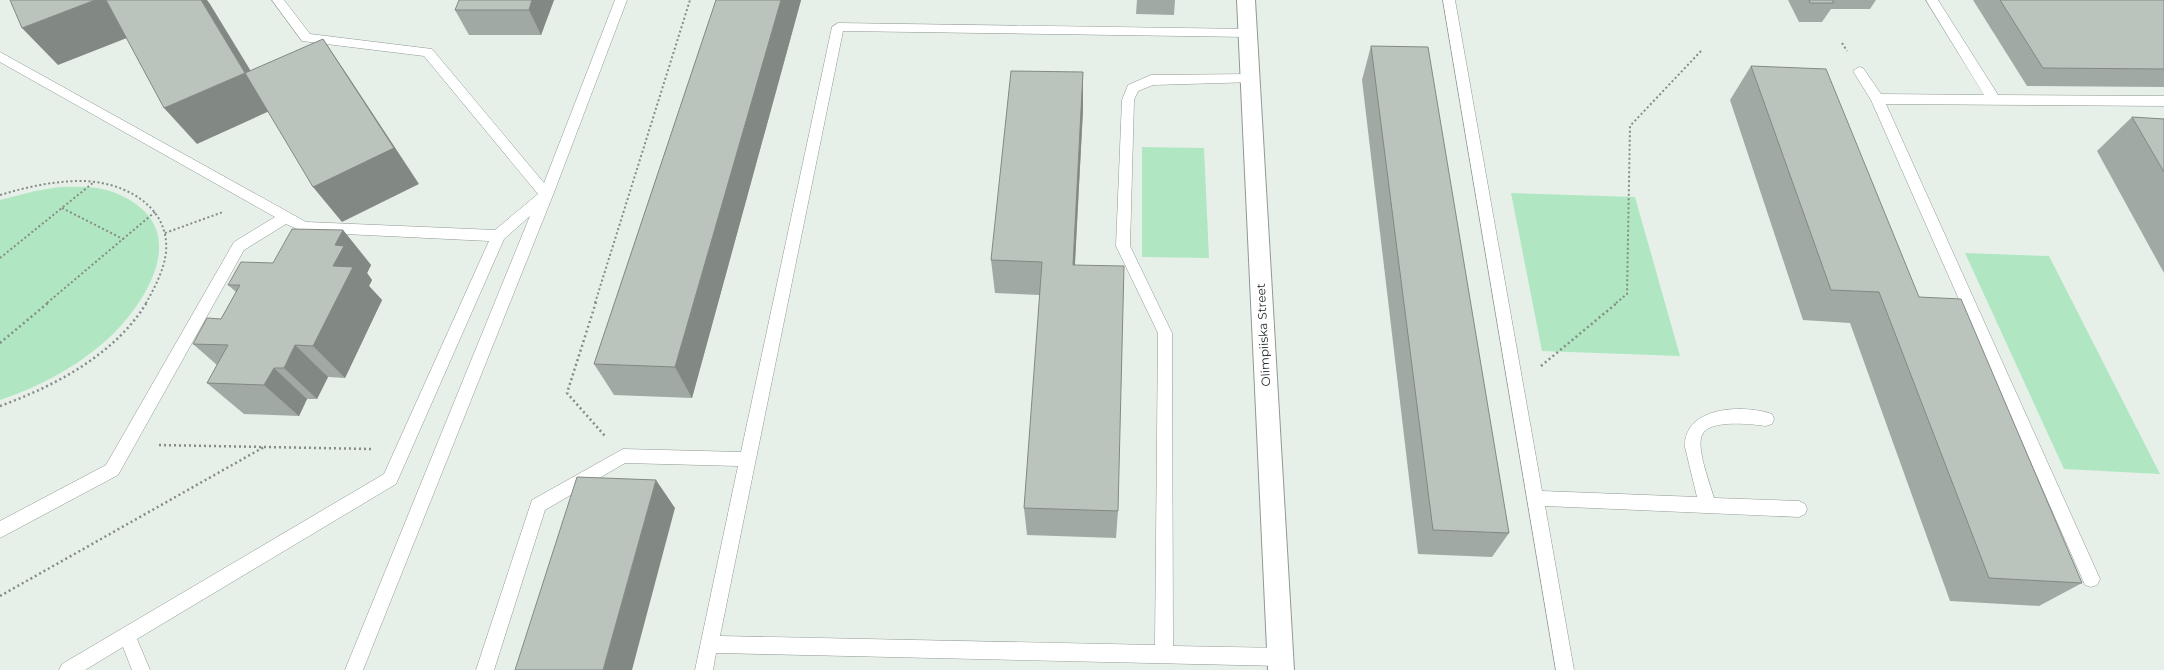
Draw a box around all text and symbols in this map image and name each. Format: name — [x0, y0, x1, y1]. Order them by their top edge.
street label: Olimpiiska Street — [1253, 283, 1273, 387]

